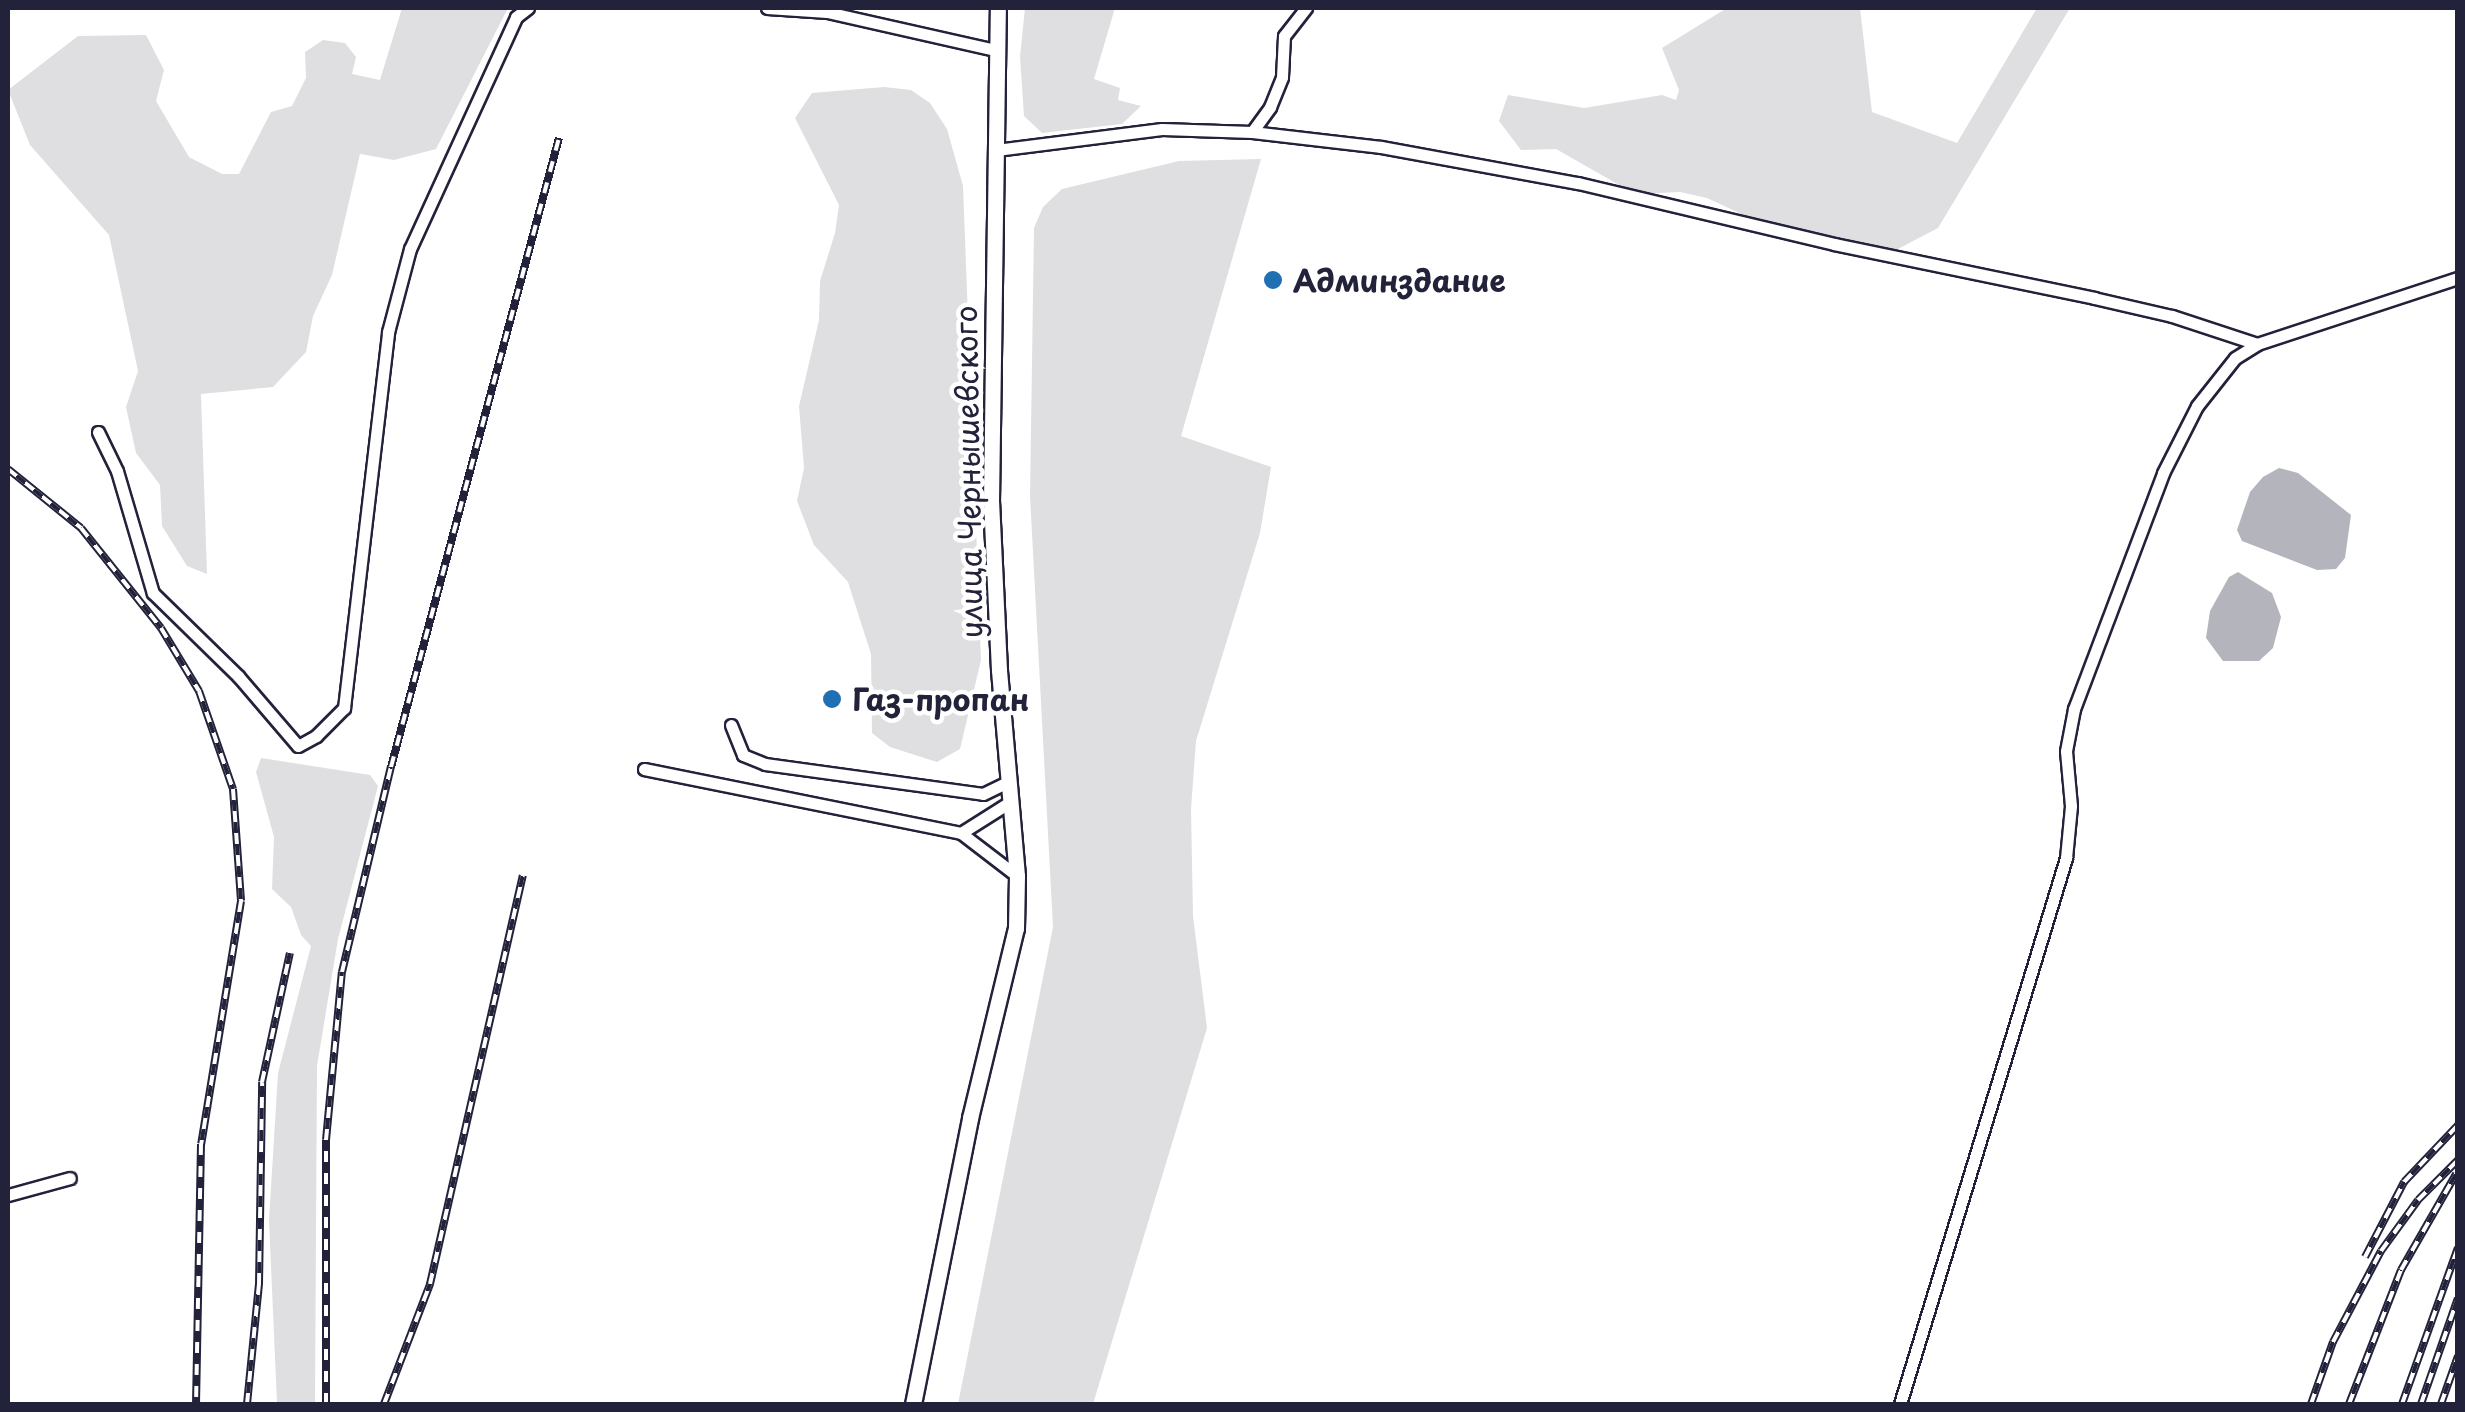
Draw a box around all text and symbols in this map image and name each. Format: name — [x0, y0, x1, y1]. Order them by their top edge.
place label: Админздание — [1293, 262, 1506, 298]
marker: Админздание — [1262, 269, 1284, 291]
street label: улица Чернышевского — [947, 304, 989, 640]
place label: Газ-пропан — [852, 681, 1029, 717]
marker: Газ-пропан — [821, 688, 843, 710]

